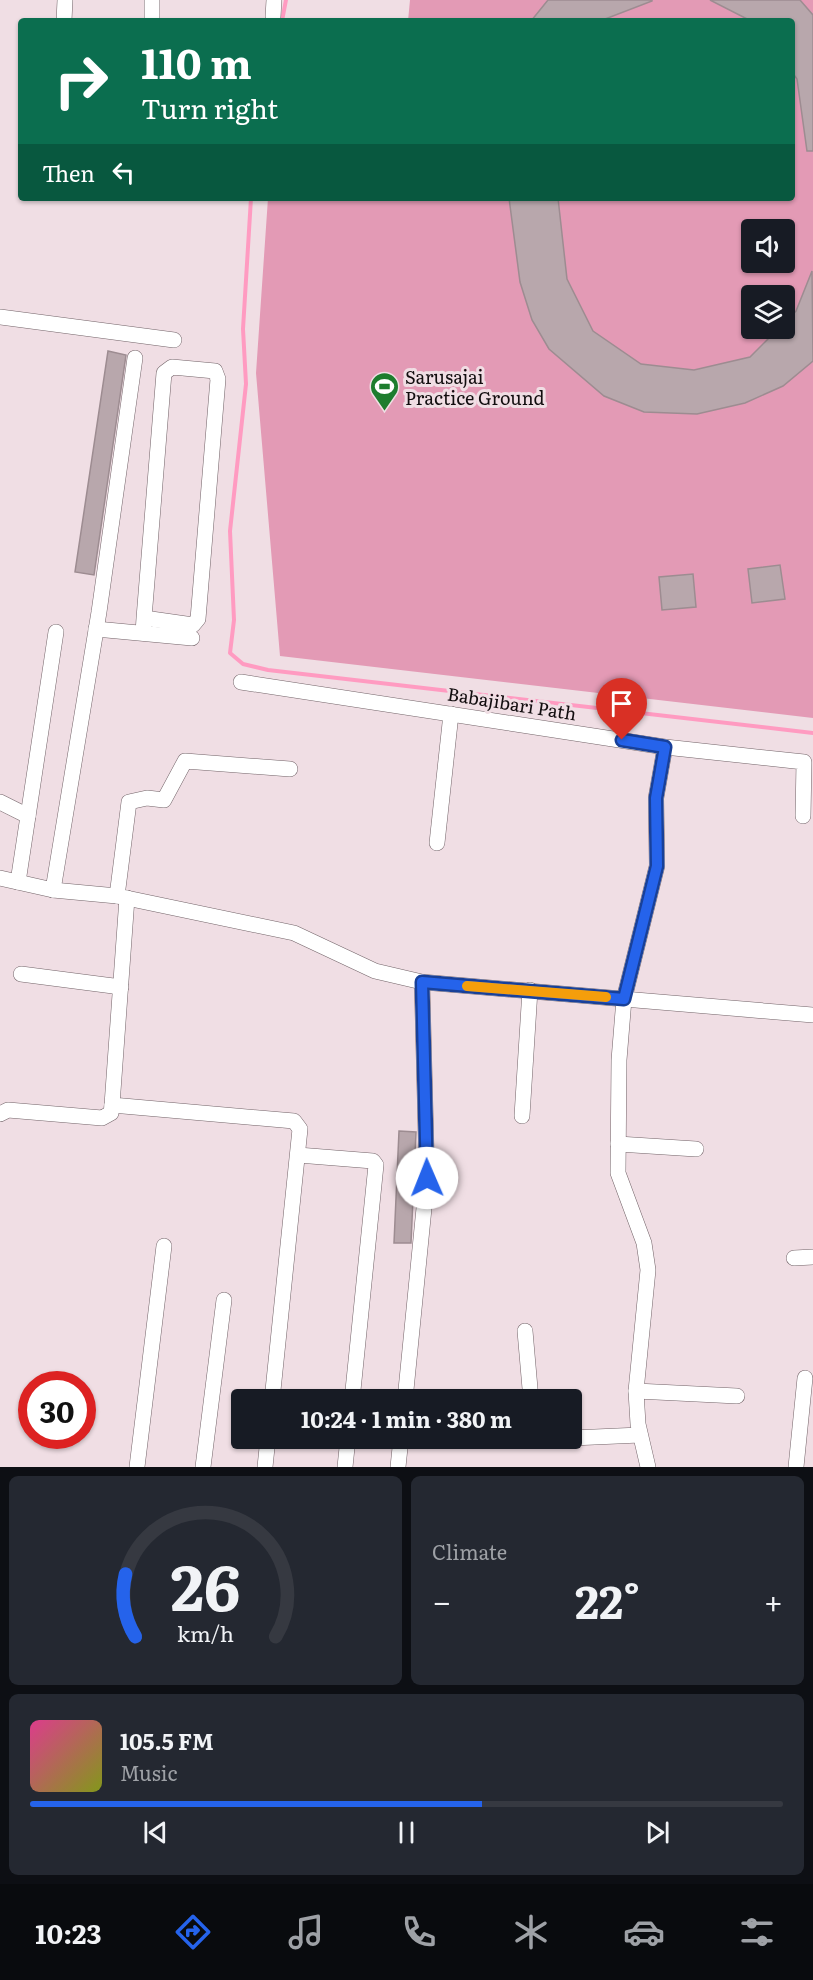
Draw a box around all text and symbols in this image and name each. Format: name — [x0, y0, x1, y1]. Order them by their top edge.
text: 110 m — [141, 30, 252, 92]
icon: right — [42, 42, 120, 120]
text: Turn right — [141, 87, 278, 127]
text: Then — [42, 156, 95, 189]
icon: left — [107, 156, 140, 189]
map controls — [741, 219, 795, 339]
button: sound — [741, 219, 795, 273]
button: layers — [741, 285, 795, 339]
place label: Sarusajai Practice Ground — [405, 363, 545, 411]
sports icon: Sarusajai Practice Ground — [368, 370, 400, 412]
pin — [596, 678, 647, 740]
street label: Babajibari Path — [446, 679, 579, 727]
icon: arrive — [605, 687, 638, 720]
position arrow — [395, 1146, 459, 1210]
speed limit sign: 30 — [18, 1371, 96, 1449]
text: 10:24 · 1 min · 380 m — [301, 1402, 512, 1435]
text: Climate — [432, 1536, 507, 1566]
text: 26 — [171, 1538, 240, 1630]
text: 22° — [575, 1566, 640, 1633]
text: − — [432, 1575, 451, 1624]
text: + — [764, 1575, 783, 1624]
text: km/h — [177, 1618, 234, 1650]
text: 105.5 FM — [120, 1724, 214, 1757]
text: Music — [120, 1757, 177, 1787]
icon: previous — [139, 1816, 172, 1849]
icon: pause — [390, 1816, 423, 1849]
icon: next — [641, 1816, 674, 1849]
icon: directions — [172, 1911, 214, 1953]
icon: music — [285, 1911, 327, 1953]
icon: phone — [398, 1911, 440, 1953]
icon: climate — [510, 1911, 552, 1953]
icon: car — [623, 1911, 665, 1953]
icon: filters — [736, 1911, 778, 1953]
text: 10:23 — [35, 1912, 101, 1952]

